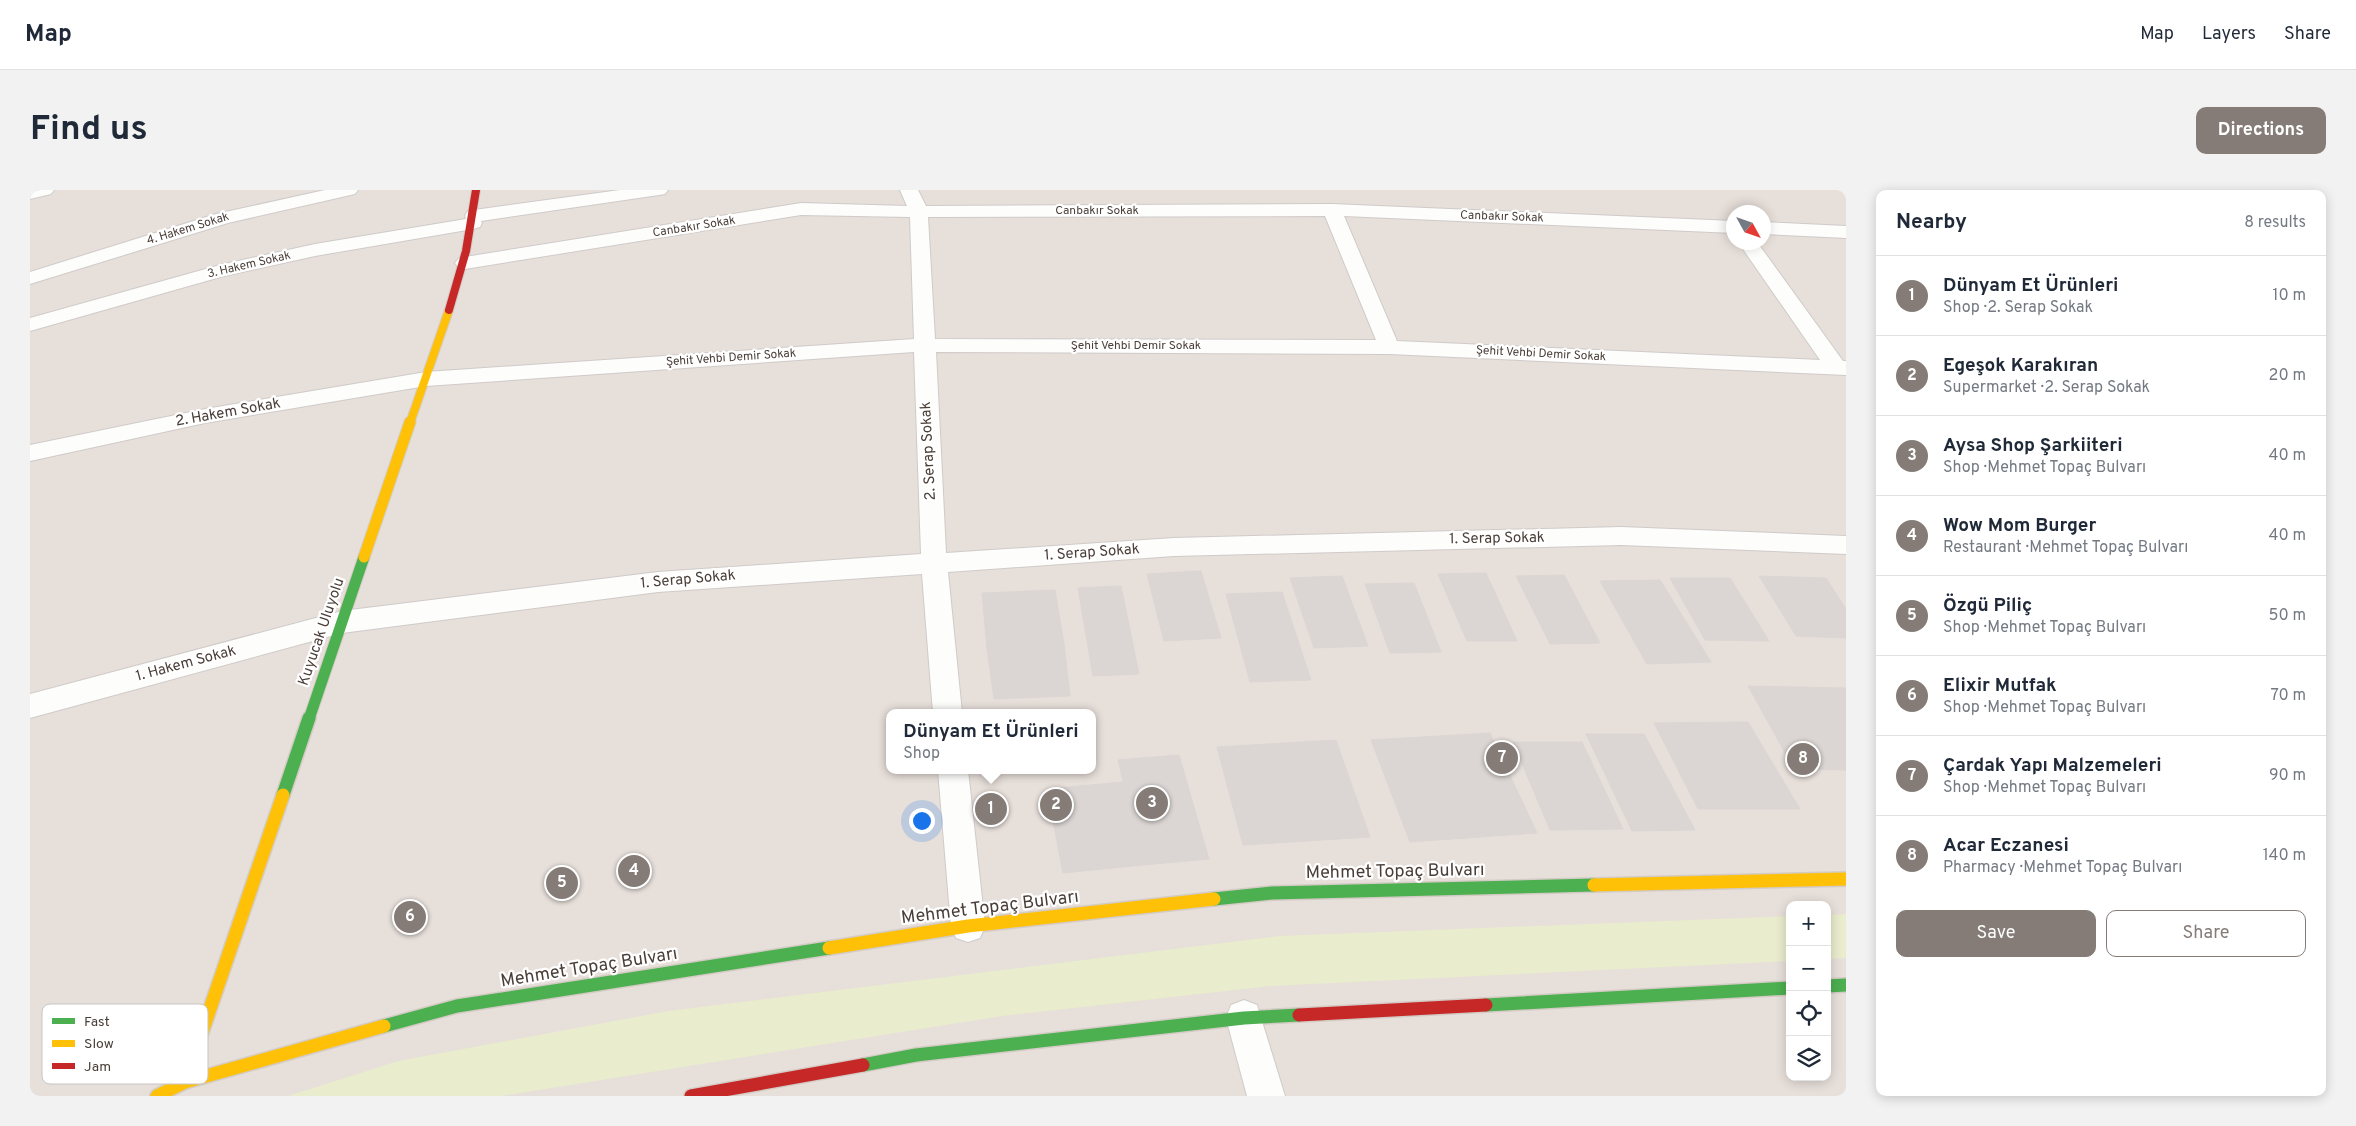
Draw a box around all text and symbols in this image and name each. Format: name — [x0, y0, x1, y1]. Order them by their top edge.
text: Map — [25, 20, 72, 50]
text: Map — [2140, 23, 2174, 46]
text: Layers — [2202, 23, 2256, 46]
text: Share — [2284, 23, 2331, 46]
button: Directions — [2196, 107, 2326, 154]
text: Find us — [30, 108, 148, 152]
street label: Canbakır Sokak — [1055, 203, 1139, 219]
north arrow — [1726, 205, 1771, 250]
street label: Canbakır Sokak — [1460, 208, 1544, 226]
street label: 4. Hakem Sokak — [145, 209, 231, 249]
text: Nearby — [1896, 209, 1967, 236]
street label: Canbakır Sokak — [651, 213, 737, 241]
text: 8 results — [2244, 213, 2306, 233]
street label: 3. Hakem Sokak — [206, 248, 292, 282]
text: Dünyam Et Ürünleri — [1943, 274, 2118, 298]
text: 1 — [1909, 286, 1915, 306]
text: 10 m — [2272, 286, 2306, 306]
text: Shop · 2. Serap Sokak — [1943, 298, 2093, 318]
street label: Şehit Vehbi Demir Sokak — [1071, 338, 1201, 354]
street label: Şehit Vehbi Demir Sokak — [1475, 343, 1607, 365]
street label: Şehit Vehbi Demir Sokak — [665, 345, 797, 371]
text: Egeşok Karakıran — [1943, 354, 2098, 378]
text: 2 — [1907, 366, 1917, 386]
text: 20 m — [2269, 366, 2306, 386]
text: Supermarket · 2. Serap Sokak — [1943, 378, 2150, 398]
street label: 2. Hakem Sokak — [174, 394, 282, 432]
street label: 2. Serap Sokak — [917, 401, 941, 501]
text: Aysa Shop Şarkiiteri — [1943, 434, 2123, 458]
text: 3 — [1907, 446, 1917, 466]
text: 40 m — [2268, 446, 2306, 466]
text: Shop · Mehmet Topaç Bulvarı — [1943, 458, 2146, 478]
text: Wow Mom Burger — [1943, 514, 2096, 538]
text: 4 — [1907, 526, 1917, 546]
text: 40 m — [2268, 526, 2306, 546]
street label: 1. Serap Sokak — [1449, 529, 1545, 549]
text: Restaurant · Mehmet Topaç Bulvarı — [1943, 538, 2188, 558]
street label: 1. Serap Sokak — [1044, 540, 1140, 566]
street label: 1. Serap Sokak — [640, 566, 736, 594]
street label: Kuyucak Uluyolu — [295, 576, 349, 688]
text: Özgü Piliç — [1943, 594, 2032, 618]
text: 5 — [1907, 606, 1917, 626]
text: 50 m — [2269, 606, 2306, 626]
text: Shop · Mehmet Topaç Bulvarı — [1943, 618, 2146, 638]
street label: 1. Hakem Sokak — [134, 642, 238, 686]
text: Elixir Mutfak — [1943, 674, 2057, 698]
text: 6 — [1907, 686, 1917, 706]
text: 70 m — [2271, 686, 2306, 706]
text: Shop · Mehmet Topaç Bulvarı — [1943, 698, 2146, 718]
popup — [886, 709, 1096, 774]
text: Dünyam Et Ürünleri — [903, 720, 1079, 744]
pin: 7 — [1486, 739, 1518, 777]
pin: 8 — [1787, 740, 1819, 778]
text: Shop — [903, 744, 940, 764]
text: Çardak Yapı Malzemeleri — [1943, 754, 2162, 778]
text: 7 — [1908, 766, 1916, 786]
text: 90 m — [2269, 766, 2306, 786]
text: Shop · Mehmet Topaç Bulvarı — [1943, 778, 2146, 798]
pin: 3 — [1136, 784, 1168, 822]
pin: 2 — [1040, 786, 1072, 824]
pin: 1 — [975, 790, 1007, 828]
your location — [909, 808, 935, 834]
text: Acar Eczanesi — [1943, 834, 2069, 858]
text: 8 — [1907, 846, 1917, 866]
text: 140 m — [2263, 846, 2306, 866]
pin: 4 — [618, 852, 650, 890]
text: Pharmacy · Mehmet Topaç Bulvarı — [1943, 858, 2182, 878]
street label: Mehmet Topaç Bulvarı — [1305, 859, 1485, 885]
pin: 5 — [546, 864, 578, 902]
street label: Mehmet Topaç Bulvarı — [900, 886, 1080, 930]
pin: 6 — [394, 898, 426, 936]
map controls — [1786, 901, 1831, 1081]
button: + — [1786, 901, 1831, 946]
button: Save — [1896, 910, 2096, 957]
button: Share — [2106, 910, 2306, 957]
street label: Mehmet Topaç Bulvarı — [499, 943, 679, 993]
button: − — [1786, 946, 1831, 991]
button: locate — [1786, 991, 1831, 1036]
legend — [42, 1004, 208, 1084]
text: Fast — [84, 1014, 110, 1031]
text: Slow — [84, 1036, 114, 1053]
button: layers — [1786, 1036, 1831, 1081]
text: Jam — [84, 1059, 111, 1076]

